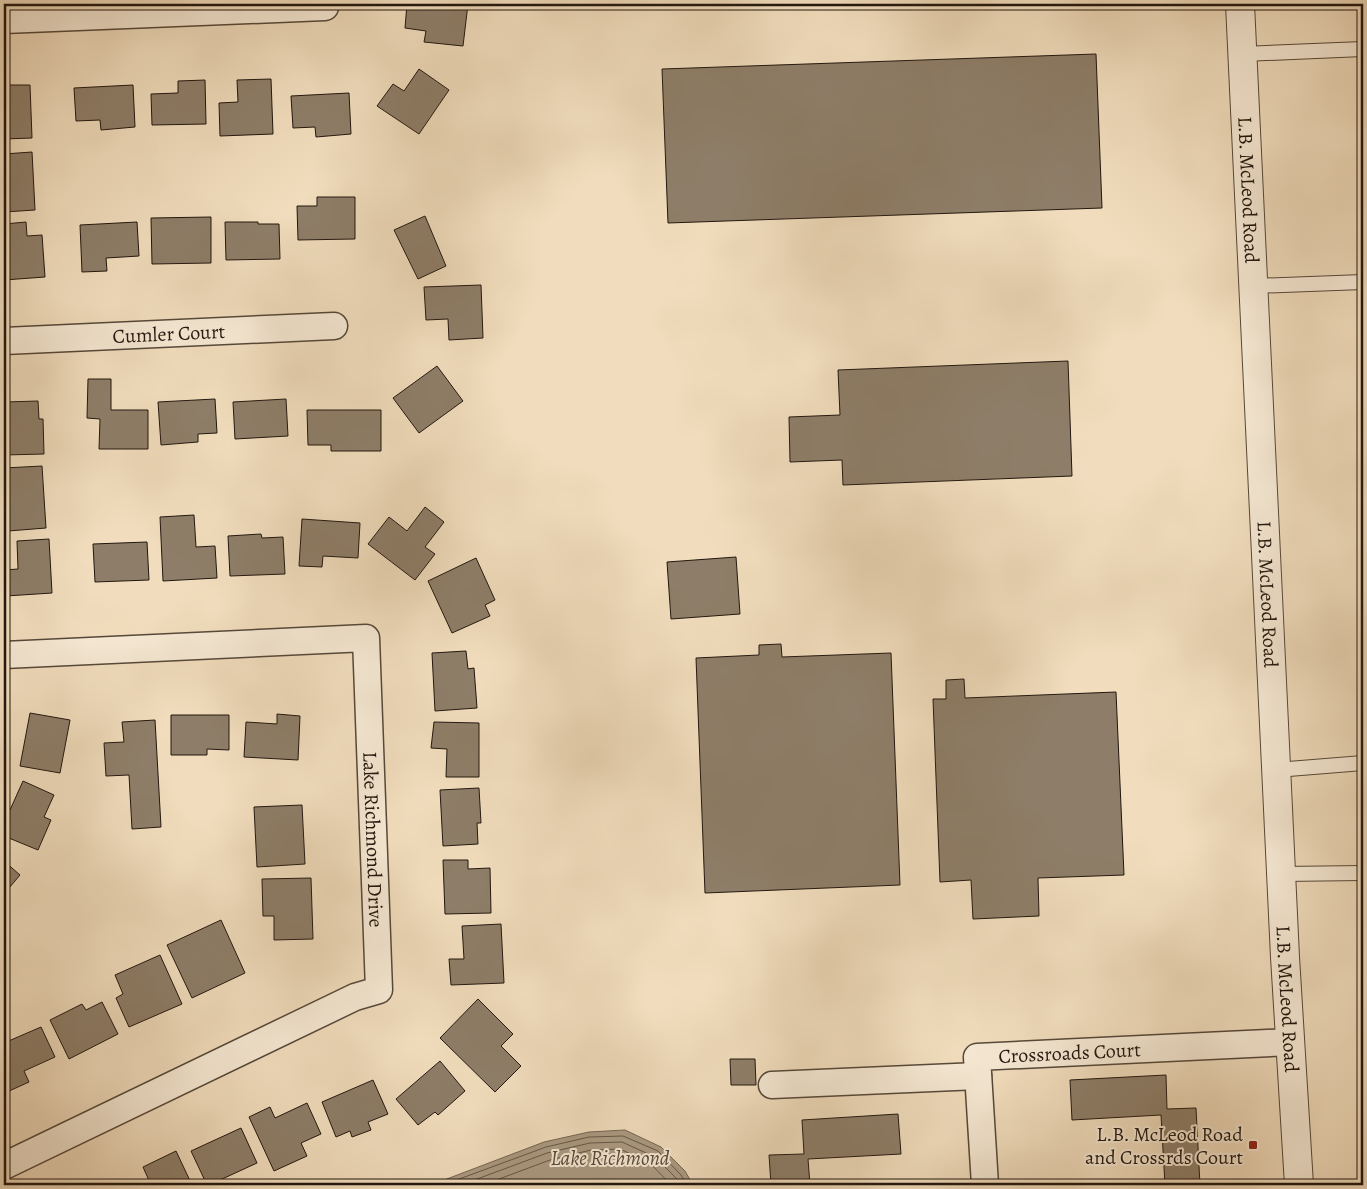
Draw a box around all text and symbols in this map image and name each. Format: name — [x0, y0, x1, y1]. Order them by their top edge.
street label: L.B. McLeod Road — [1231, 116, 1265, 264]
street label: Cumler Court — [112, 318, 226, 350]
street label: L.B. McLeod Road — [1250, 520, 1284, 669]
street label: Lake Richmond Drive — [356, 751, 390, 928]
street label: L.B. McLeod Road — [1270, 925, 1305, 1073]
street label: Crossroads Court — [998, 1036, 1142, 1070]
place label: L.B. McLeod Road and Crossrds Court — [1085, 1121, 1243, 1171]
marker: L.B. McLeod Road and Crossrds Court — [1247, 1139, 1259, 1151]
water label: Lake Richmond — [550, 1144, 670, 1172]

